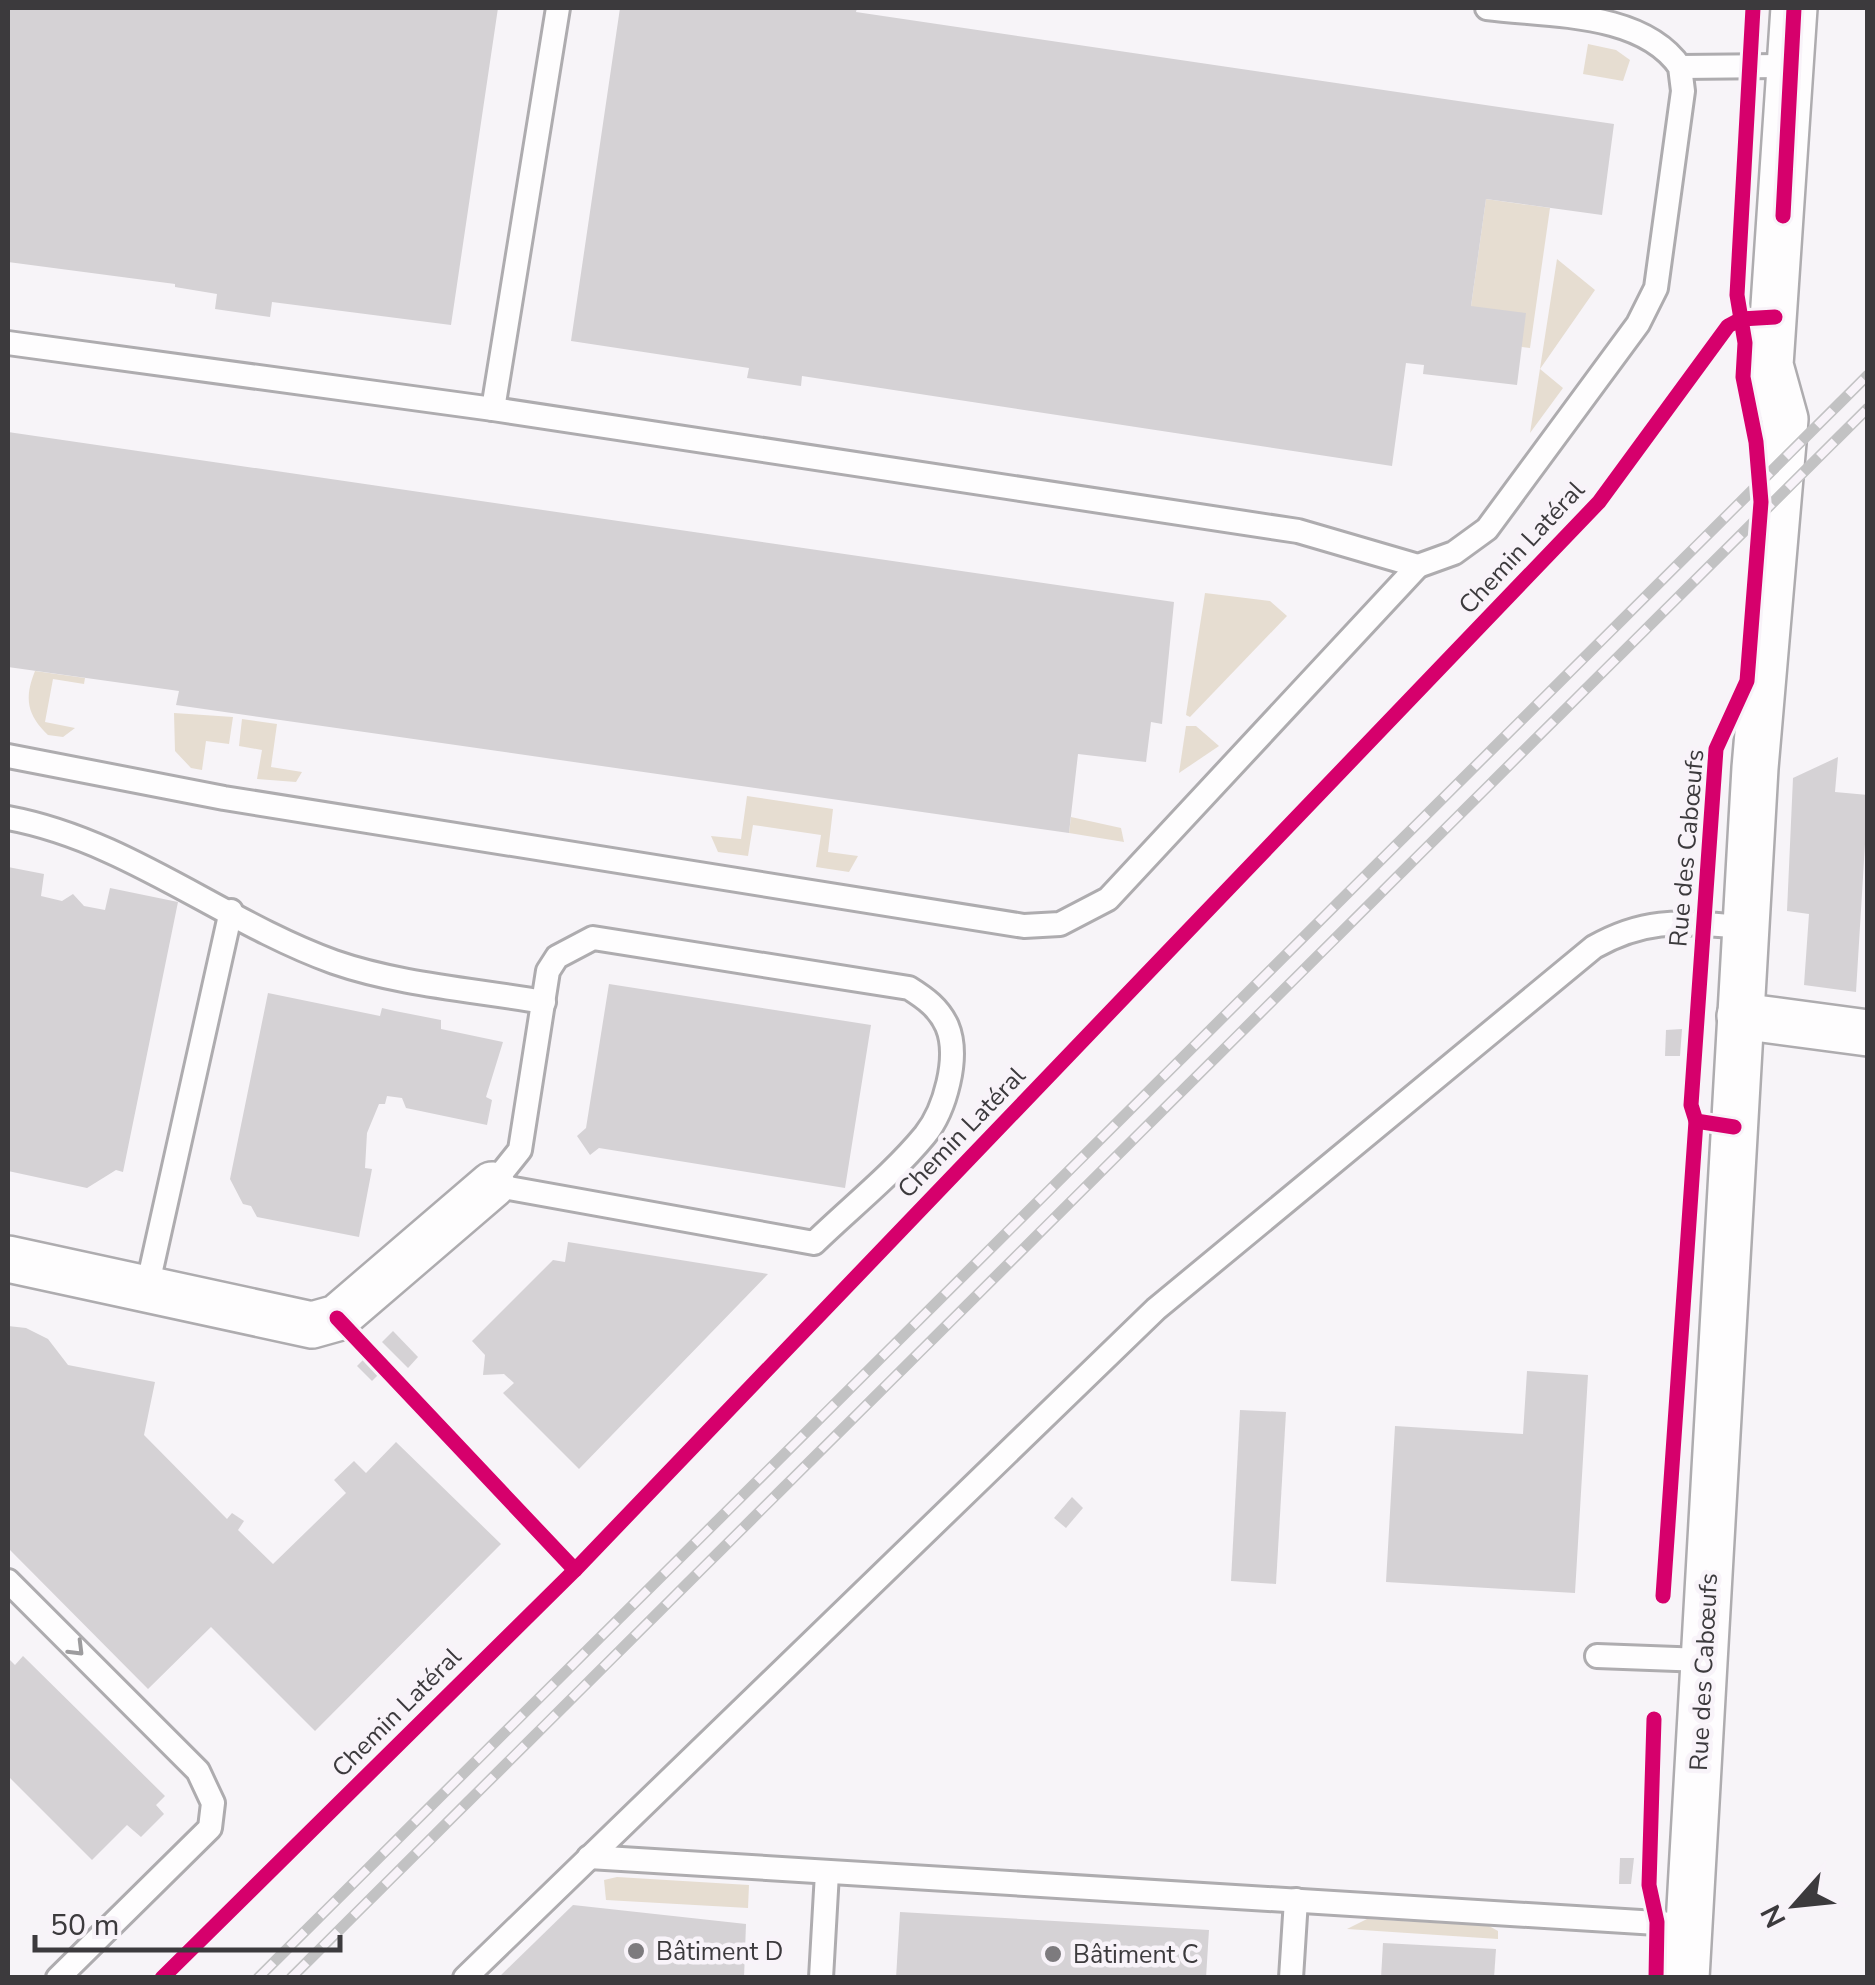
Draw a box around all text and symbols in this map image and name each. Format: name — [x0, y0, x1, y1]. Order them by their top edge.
street label: Chemin Latéral — [1451, 473, 1593, 622]
street label: Rue des Cabœufs — [1661, 748, 1713, 948]
street label: Chemin Latéral — [890, 1059, 1034, 1206]
street label: Rue des Cabœufs — [1682, 1572, 1726, 1772]
one-way arrow — [65, 1638, 83, 1656]
street label: Chemin Latéral — [324, 1640, 469, 1785]
north arrow — [1745, 1855, 1845, 1955]
scale bar — [35, 1890, 340, 1952]
text: N — [1752, 1898, 1795, 1934]
text: 50 m — [50, 1905, 119, 1946]
place label: Bâtiment D — [656, 1935, 783, 1969]
place label: Bâtiment C — [1073, 1938, 1199, 1972]
marker: Bâtiment D — [625, 1940, 647, 1962]
marker: Bâtiment C — [1042, 1943, 1064, 1965]

